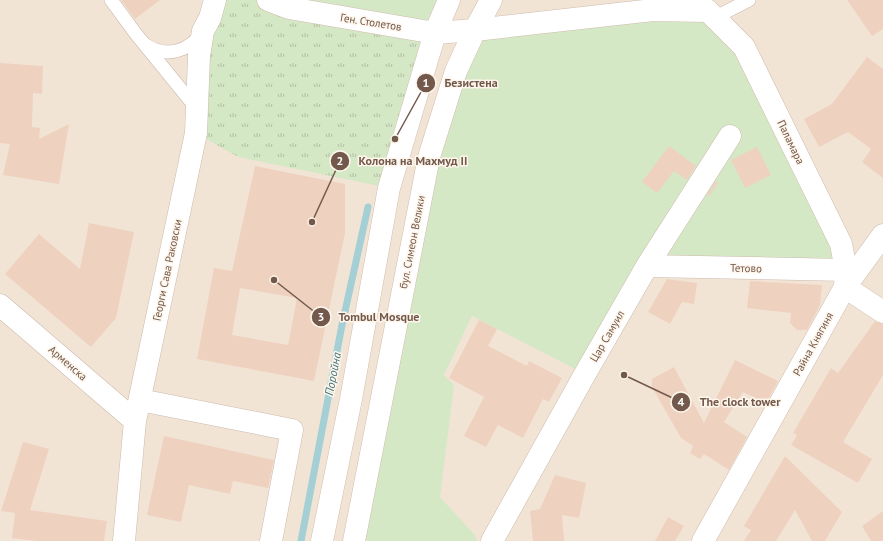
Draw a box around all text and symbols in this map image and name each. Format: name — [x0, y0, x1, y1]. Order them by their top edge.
street label: Ген. Столетов — [339, 10, 403, 34]
callout: Безистена — [416, 71, 505, 95]
text: 1 — [423, 75, 429, 90]
text: Безистена — [444, 75, 498, 90]
street label: Паламара — [774, 118, 808, 166]
callout: Колона на Махмуд II — [330, 149, 475, 173]
text: 2 — [337, 153, 343, 168]
text: Колона на Махмуд II — [359, 153, 467, 168]
street label: бул. Симеон Велики — [396, 194, 428, 290]
street label: Георги Сава Раковски — [149, 218, 185, 322]
street label: Тетово — [730, 261, 762, 275]
callout: Tombul Mosque — [311, 305, 428, 329]
street label: Цар Самуил — [587, 308, 627, 364]
text: 3 — [318, 309, 324, 324]
text: Tombul Mosque — [339, 309, 419, 324]
street label: Райна Княгиня — [790, 310, 836, 378]
street label: Арменска — [46, 342, 90, 384]
water label: Поройна — [321, 351, 344, 397]
callout: The clock tower — [671, 390, 788, 414]
text: 4 — [678, 394, 685, 409]
text: The clock tower — [700, 394, 781, 409]

